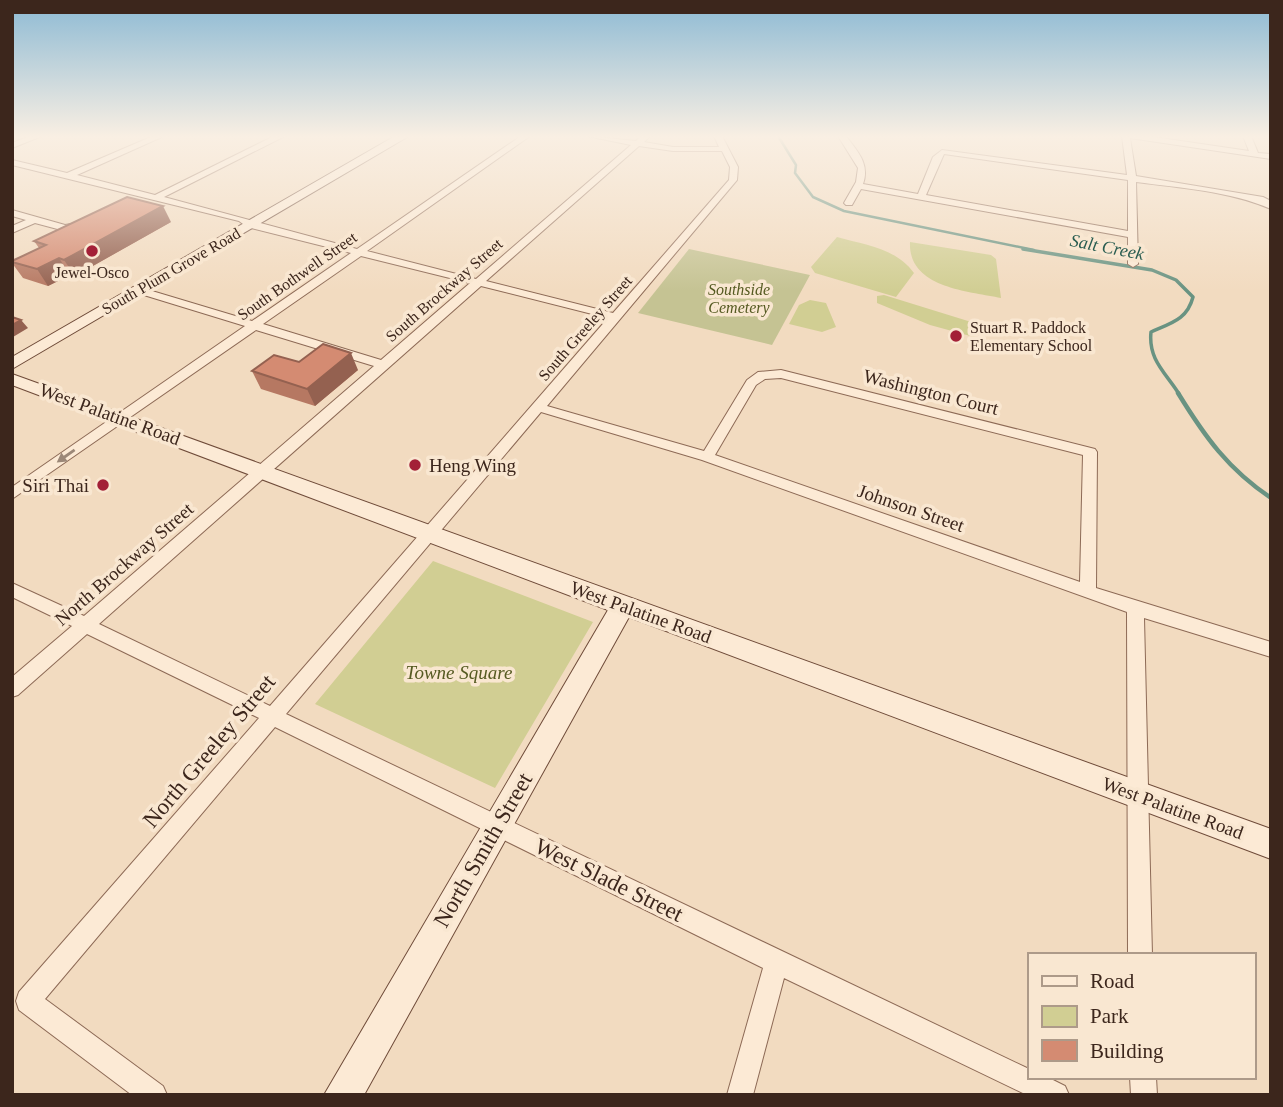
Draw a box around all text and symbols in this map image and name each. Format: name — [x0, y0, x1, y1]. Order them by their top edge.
street label: South Plum Grove Road — [99, 224, 243, 318]
street label: South Bothwell Street — [234, 228, 360, 323]
water label: Salt Creek — [1068, 230, 1147, 264]
street label: South Brockway Street — [382, 235, 507, 346]
marker: Jewel-Osco — [84, 243, 100, 259]
place label: Jewel-Osco — [55, 264, 129, 281]
street label: South Greeley Street — [535, 272, 636, 385]
park label: Southside Cemetery — [708, 281, 771, 317]
place label: Stuart R. Paddock Elementary School — [970, 319, 1093, 355]
marker: Stuart R. Paddock Elementary School — [948, 328, 964, 344]
street label: Washington Court — [861, 365, 1001, 419]
street label: West Palatine Road — [37, 379, 184, 449]
one-way arrow — [57, 449, 75, 463]
place label: Heng Wing — [429, 455, 517, 476]
marker: Heng Wing — [407, 457, 423, 473]
place label: Siri Thai — [22, 475, 89, 496]
marker: Siri Thai — [95, 477, 111, 493]
street label: Johnson Street — [855, 480, 968, 536]
street label: North Brockway Street — [51, 498, 198, 630]
street label: West Palatine Road — [568, 577, 715, 647]
park label: Towne Square — [406, 662, 512, 683]
street label: North Greeley Street — [138, 669, 281, 832]
street label: North Smith Street — [429, 768, 538, 931]
street label: West Palatine Road — [1100, 773, 1247, 843]
street label: West Slade Street — [531, 833, 688, 927]
legend — [1028, 953, 1255, 1079]
text: Road — [1090, 969, 1135, 993]
text: Park — [1090, 1004, 1129, 1028]
text: Building — [1090, 1039, 1164, 1063]

